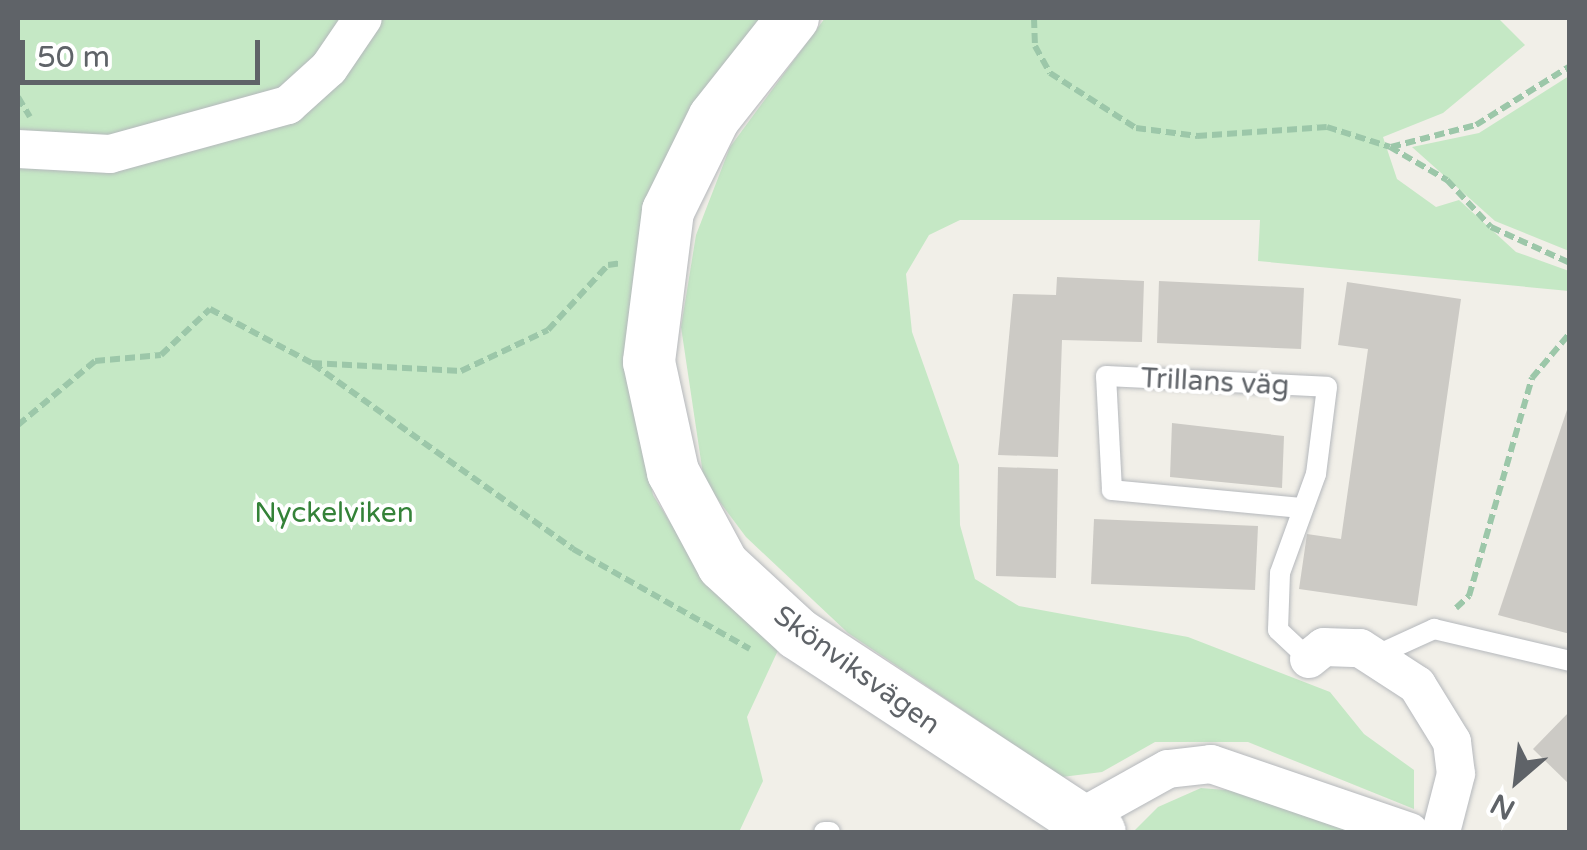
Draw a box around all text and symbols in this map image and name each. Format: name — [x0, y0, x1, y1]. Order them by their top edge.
scale bar — [25, 20, 265, 82]
text: 50 m — [37, 39, 110, 76]
street label: Trillans väg — [1140, 361, 1290, 403]
park label: Nyckelviken — [254, 496, 414, 530]
street label: Skönviksvägen — [767, 598, 947, 742]
north arrow — [1467, 730, 1567, 830]
text: N — [1485, 786, 1521, 827]

